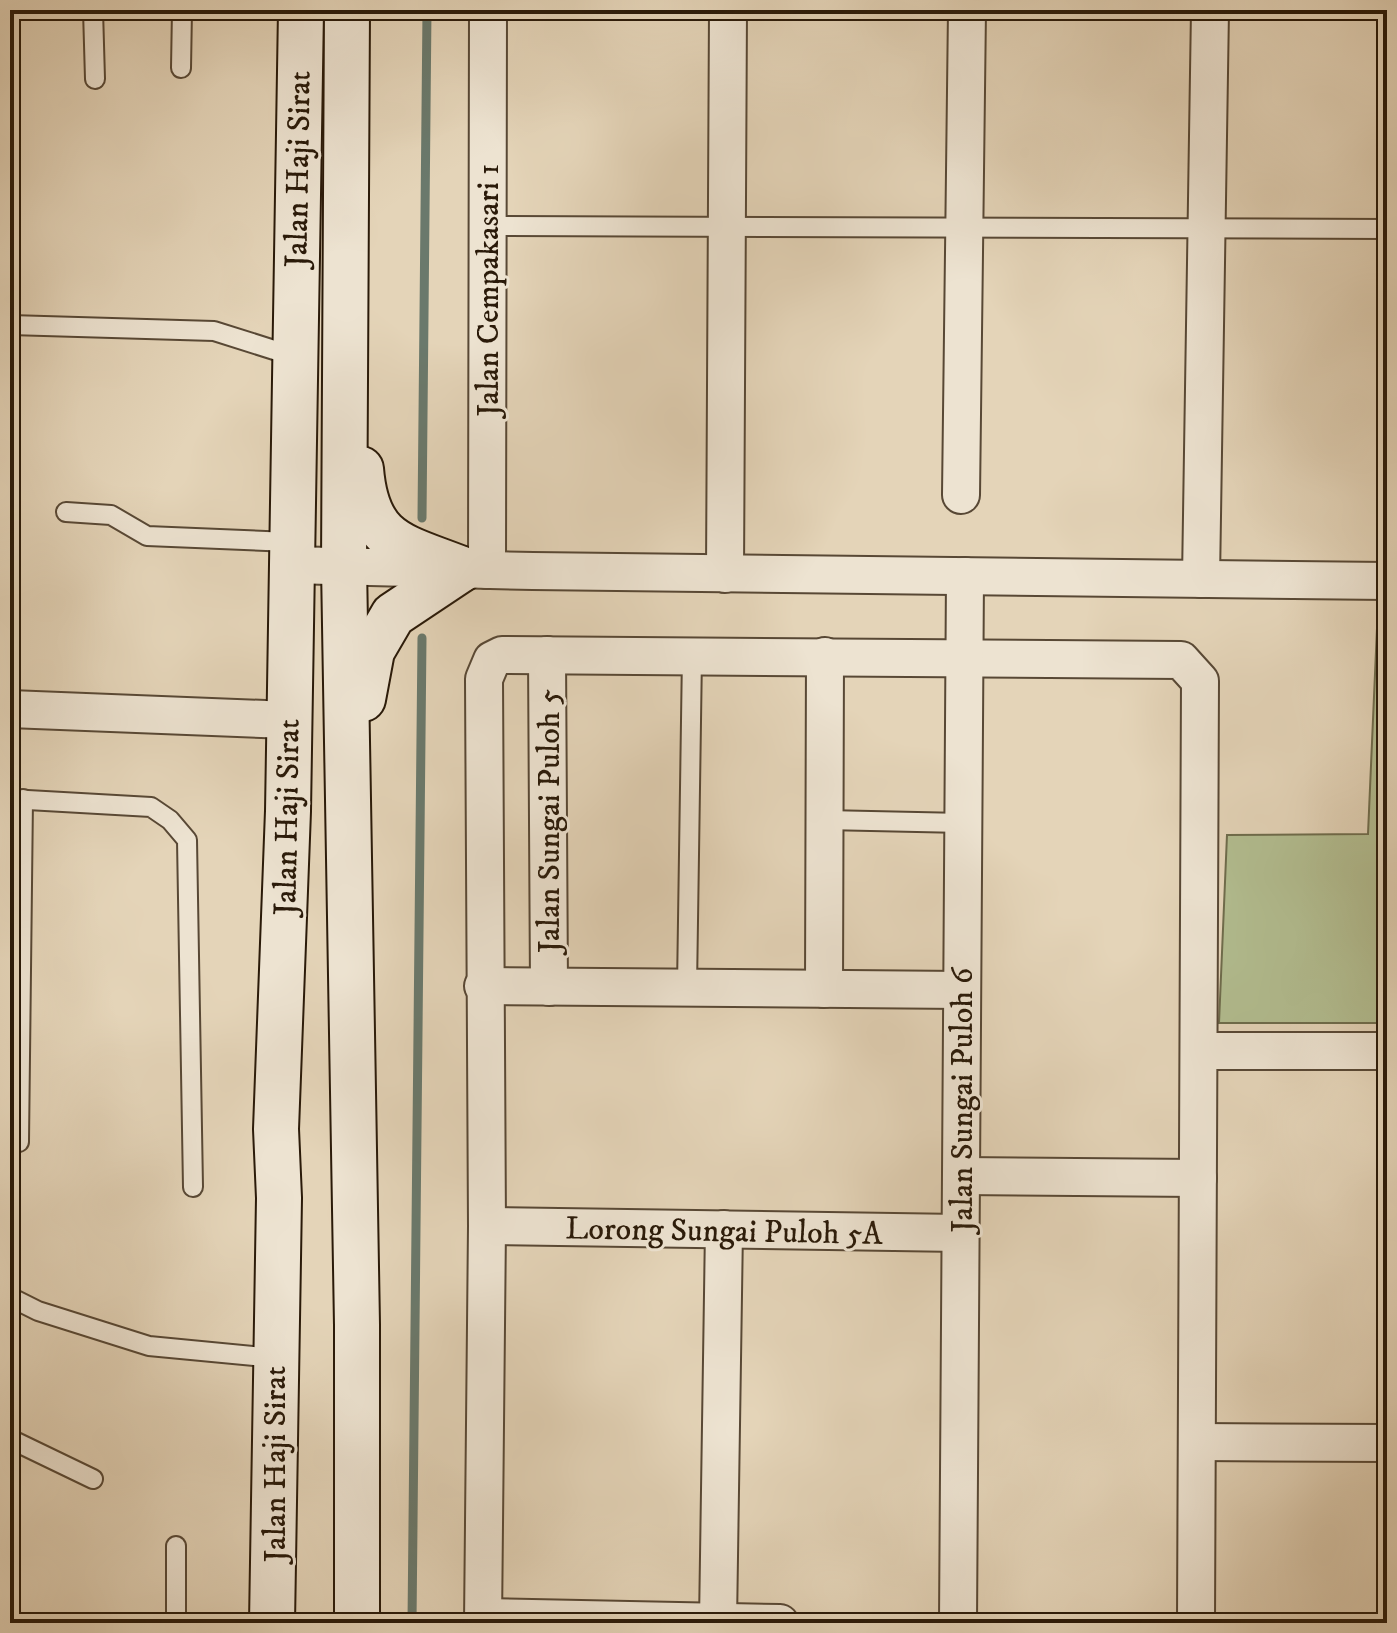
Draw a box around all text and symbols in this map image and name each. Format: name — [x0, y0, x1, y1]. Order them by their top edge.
street label: Jalan Haji Sirat — [277, 70, 321, 271]
street label: Jalan Cempakasari 1 — [469, 163, 509, 420]
street label: Jalan Sungai Puloh 5 — [530, 689, 570, 956]
street label: Jalan Haji Sirat — [266, 718, 310, 919]
street label: Jalan Sungai Puloh 6 — [943, 966, 983, 1235]
street label: Lorong Sungai Puloh 5A — [565, 1209, 884, 1255]
street label: Jalan Haji Sirat — [256, 1366, 296, 1565]

